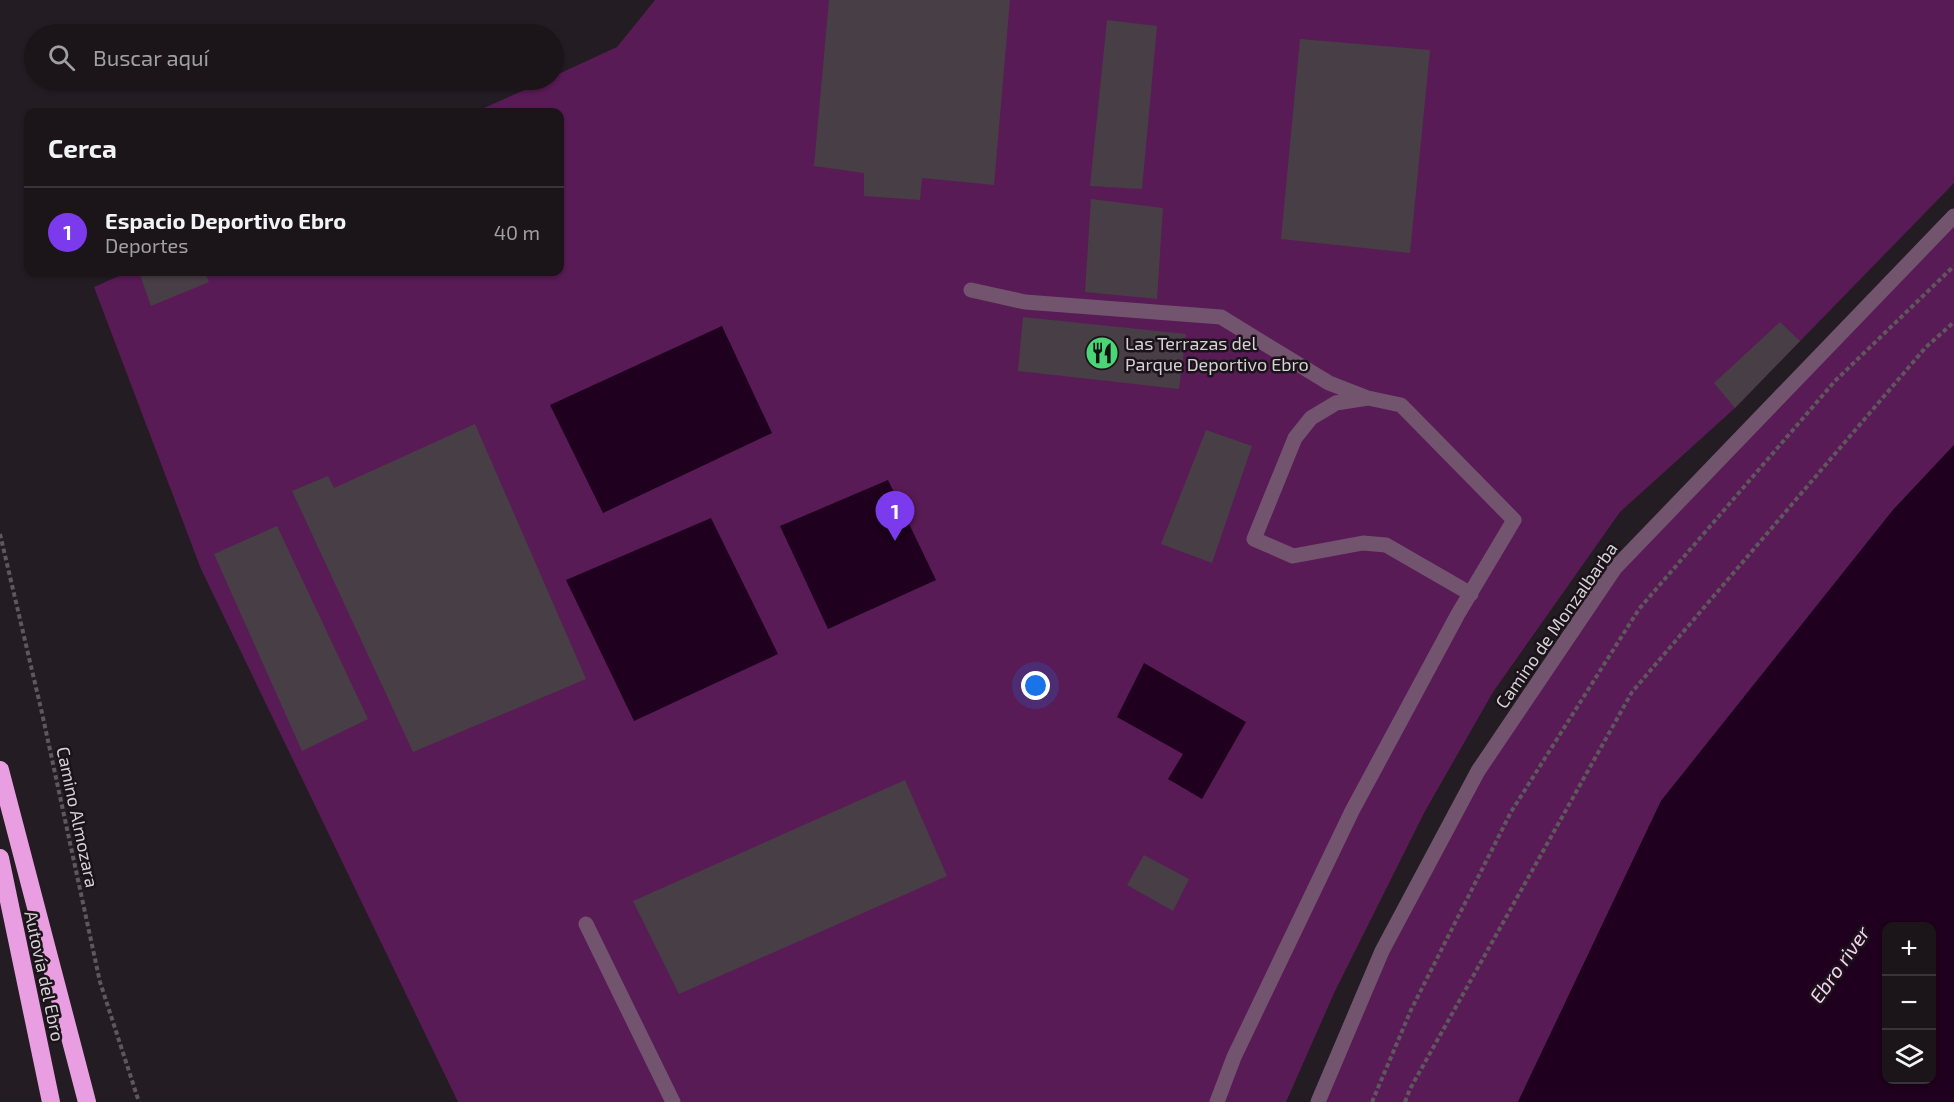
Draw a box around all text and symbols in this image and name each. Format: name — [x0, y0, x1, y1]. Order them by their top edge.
search box — [24, 24, 564, 90]
icon: search — [45, 41, 78, 74]
text: Buscar aquí — [93, 44, 209, 70]
text: Cerca — [48, 132, 117, 163]
text: Espacio Deportivo Ebro — [105, 207, 346, 233]
text: 1 — [63, 220, 72, 244]
text: 40 m — [494, 220, 540, 244]
text: Deportes — [105, 233, 189, 257]
place label: Las Terrazas del Parque Deportivo Ebro — [1125, 332, 1309, 375]
restaurant icon: Las Terrazas del Parque Deportivo Ebro — [1084, 335, 1120, 371]
pin: 1 — [876, 492, 914, 541]
street label: Camino de Monzalbarba — [1490, 538, 1622, 712]
your location — [1021, 671, 1050, 700]
street label: Camino Almozara — [52, 745, 104, 889]
street label: Autovía del Ebro — [20, 909, 70, 1043]
water label: Ebro river — [1804, 920, 1875, 1007]
map controls — [1882, 922, 1936, 1084]
button: + — [1882, 922, 1936, 976]
button: − — [1882, 976, 1936, 1030]
button: layers — [1882, 1030, 1936, 1084]

